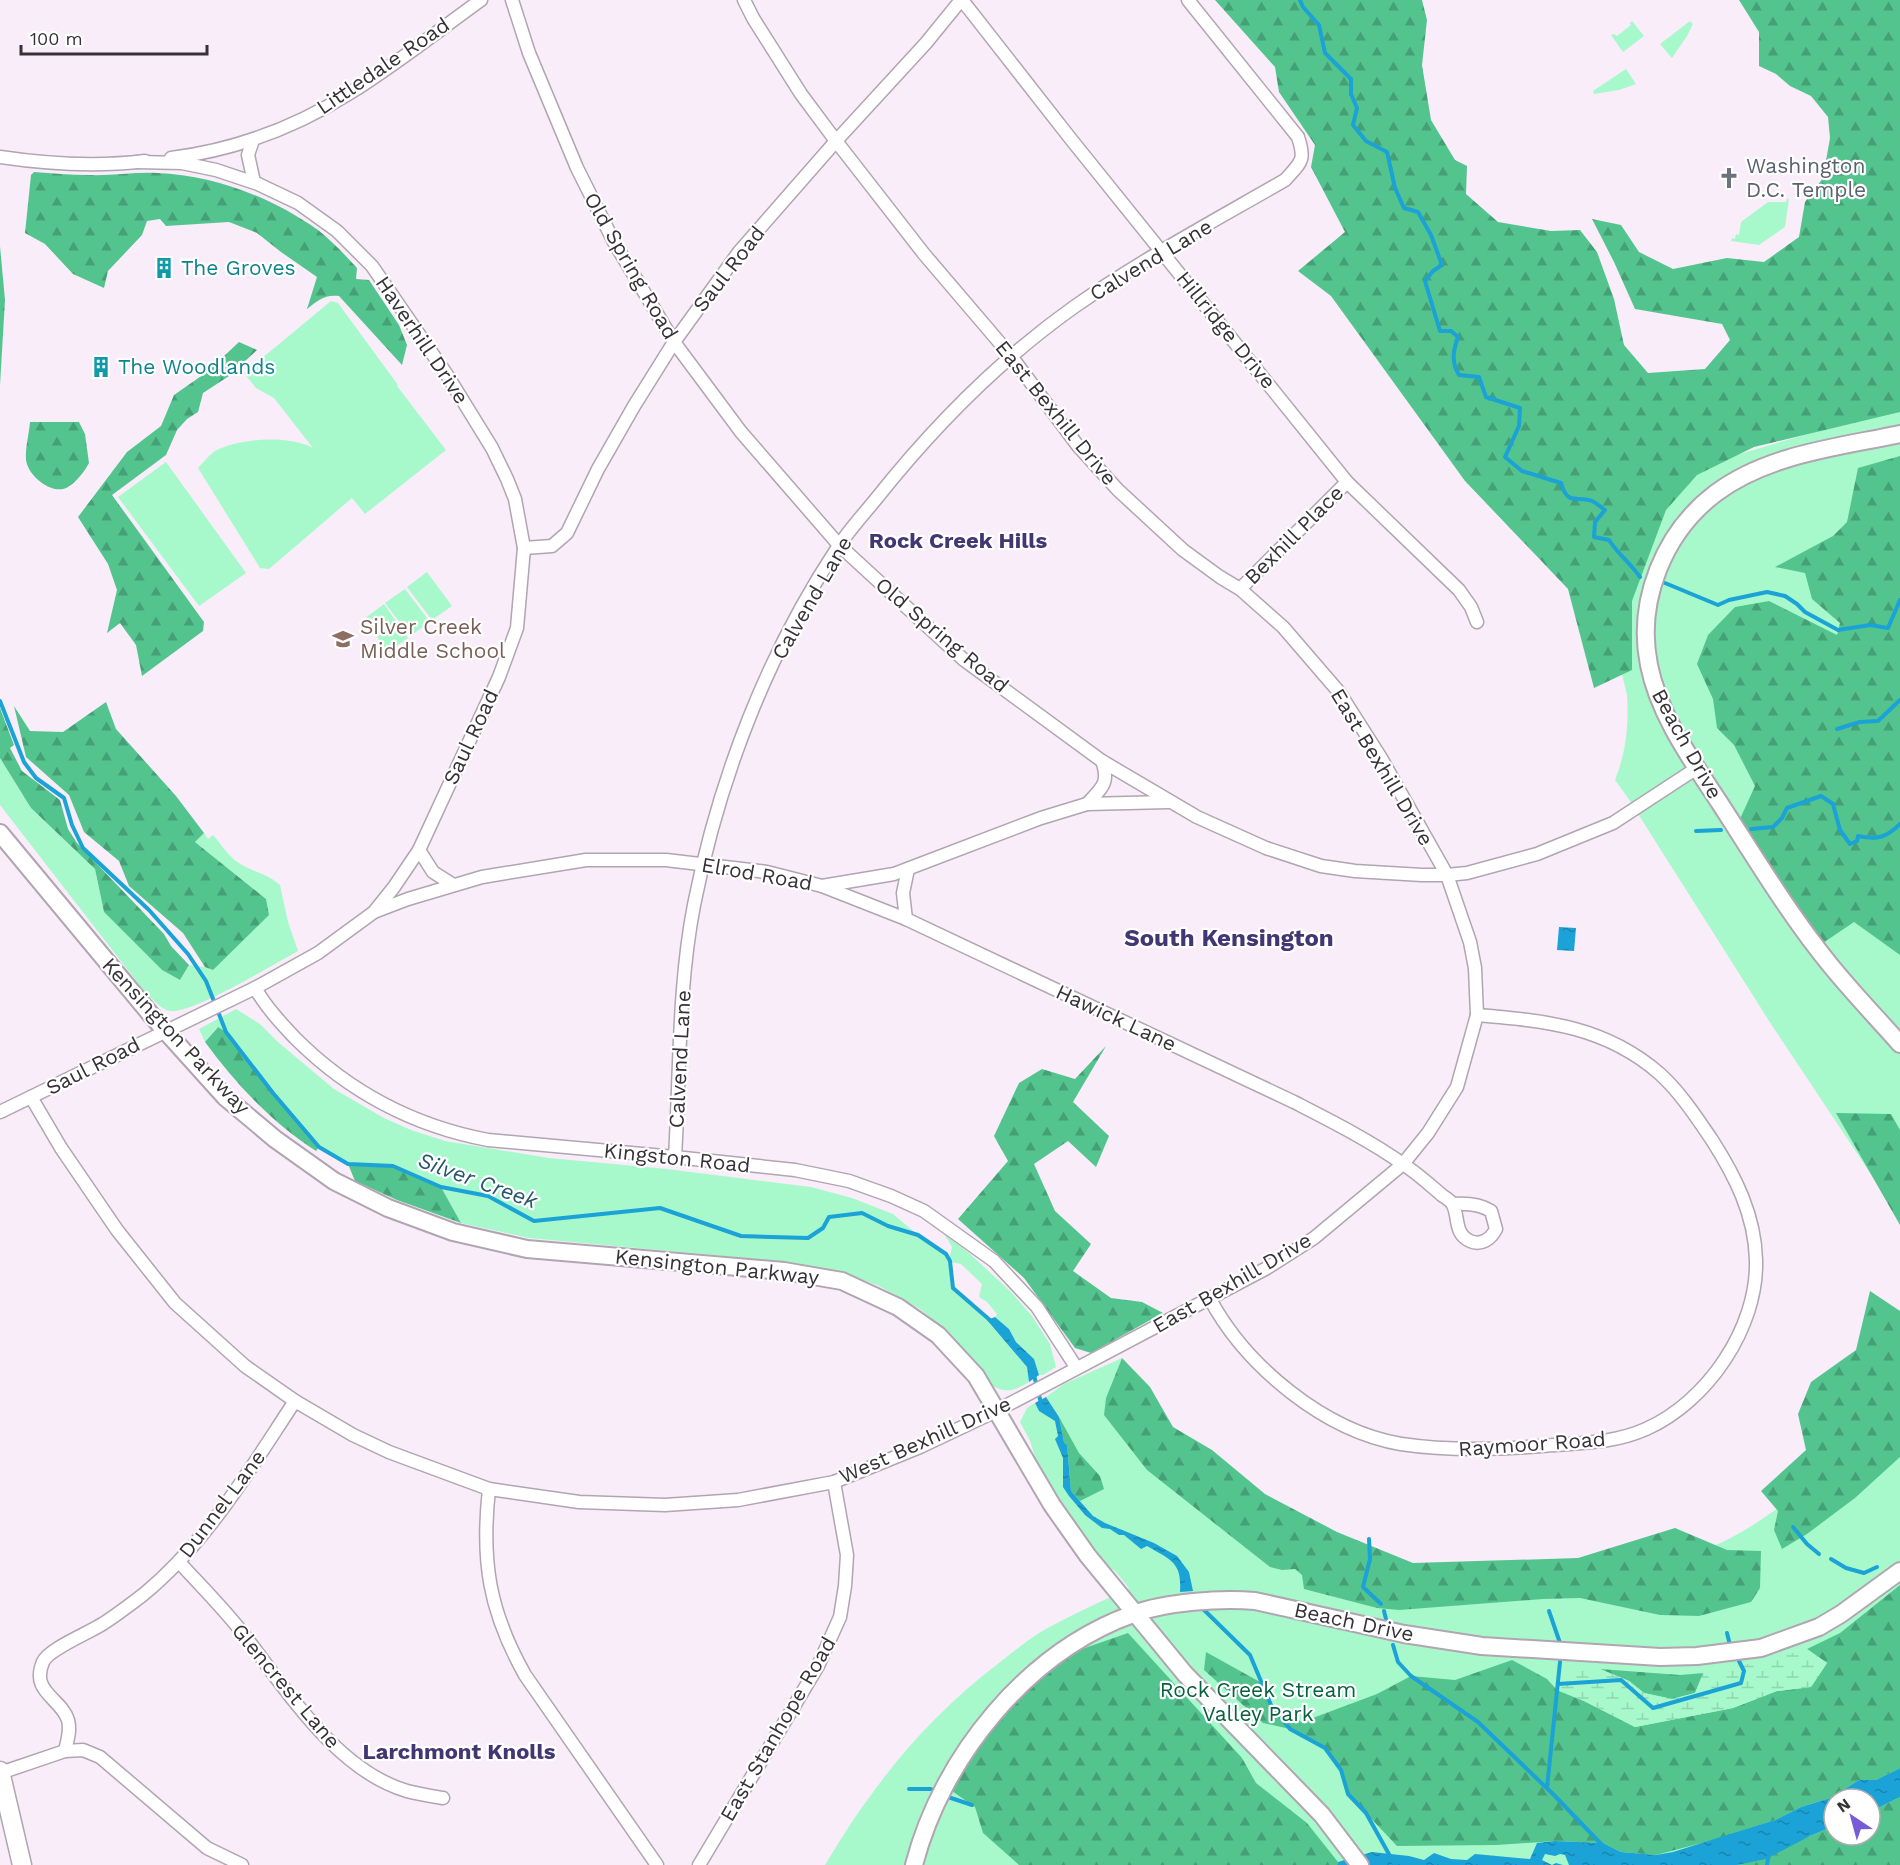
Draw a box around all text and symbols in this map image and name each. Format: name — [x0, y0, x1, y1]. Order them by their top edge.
street label: Littledale Road — [311, 12, 454, 119]
scale bar — [21, 18, 207, 56]
text: 100 m — [30, 28, 83, 49]
place label: Washington D.C. Temple — [1746, 153, 1866, 202]
church icon: Washington D.C. Temple — [1717, 166, 1741, 190]
street label: Old Spring Road — [579, 188, 684, 344]
street label: Calvend Lane — [1085, 213, 1216, 306]
street label: Saul Road — [687, 221, 770, 317]
place label: The Groves — [181, 255, 296, 280]
building icon: The Groves — [152, 256, 176, 280]
street label: Hillridge Drive — [1171, 266, 1281, 393]
street label: Haverhill Drive — [371, 271, 474, 408]
street label: East Bexhill Drive — [990, 335, 1122, 490]
place label: The Woodlands — [118, 354, 275, 379]
building icon: The Woodlands — [89, 355, 113, 379]
street label: Bexhill Place — [1239, 480, 1348, 589]
district label: Rock Creek Hills — [869, 528, 1048, 553]
street label: Calvend Lane — [766, 532, 857, 664]
street label: Old Spring Road — [871, 572, 1014, 697]
place label: Silver Creek Middle School — [360, 614, 506, 663]
school or university icon: Silver Creek Middle School — [331, 627, 355, 651]
street label: East Bexhill Drive — [1326, 684, 1439, 850]
street label: Beach Drive — [1647, 684, 1728, 803]
street label: Saul Road — [438, 685, 503, 788]
street label: Elrod Road — [700, 851, 815, 896]
district label: South Kensington — [1124, 924, 1334, 952]
street label: Kensington Parkway — [97, 952, 256, 1119]
street label: Hawick Lane — [1052, 979, 1180, 1056]
street label: Calvend Lane — [663, 989, 696, 1129]
street label: Saul Road — [42, 1031, 144, 1100]
street label: Kingston Road — [602, 1137, 752, 1178]
water label: Silver Creek — [415, 1147, 542, 1214]
street label: East Bexhill Drive — [1148, 1227, 1316, 1338]
street label: Kensington Parkway — [614, 1243, 820, 1290]
street label: West Bexhill Drive — [835, 1390, 1015, 1489]
street label: Raymoor Road — [1457, 1426, 1607, 1461]
street label: Dunnel Lane — [173, 1445, 270, 1563]
street label: Beach Drive — [1292, 1597, 1416, 1646]
street label: Glencrest Lane — [227, 1618, 346, 1753]
street label: East Stanhope Road — [715, 1632, 841, 1825]
park label: Rock Creek Stream Valley Park — [1160, 1677, 1356, 1726]
district label: Larchmont Knolls — [363, 1739, 556, 1764]
north arrow — [1822, 1787, 1882, 1847]
text: N — [1833, 1794, 1854, 1816]

